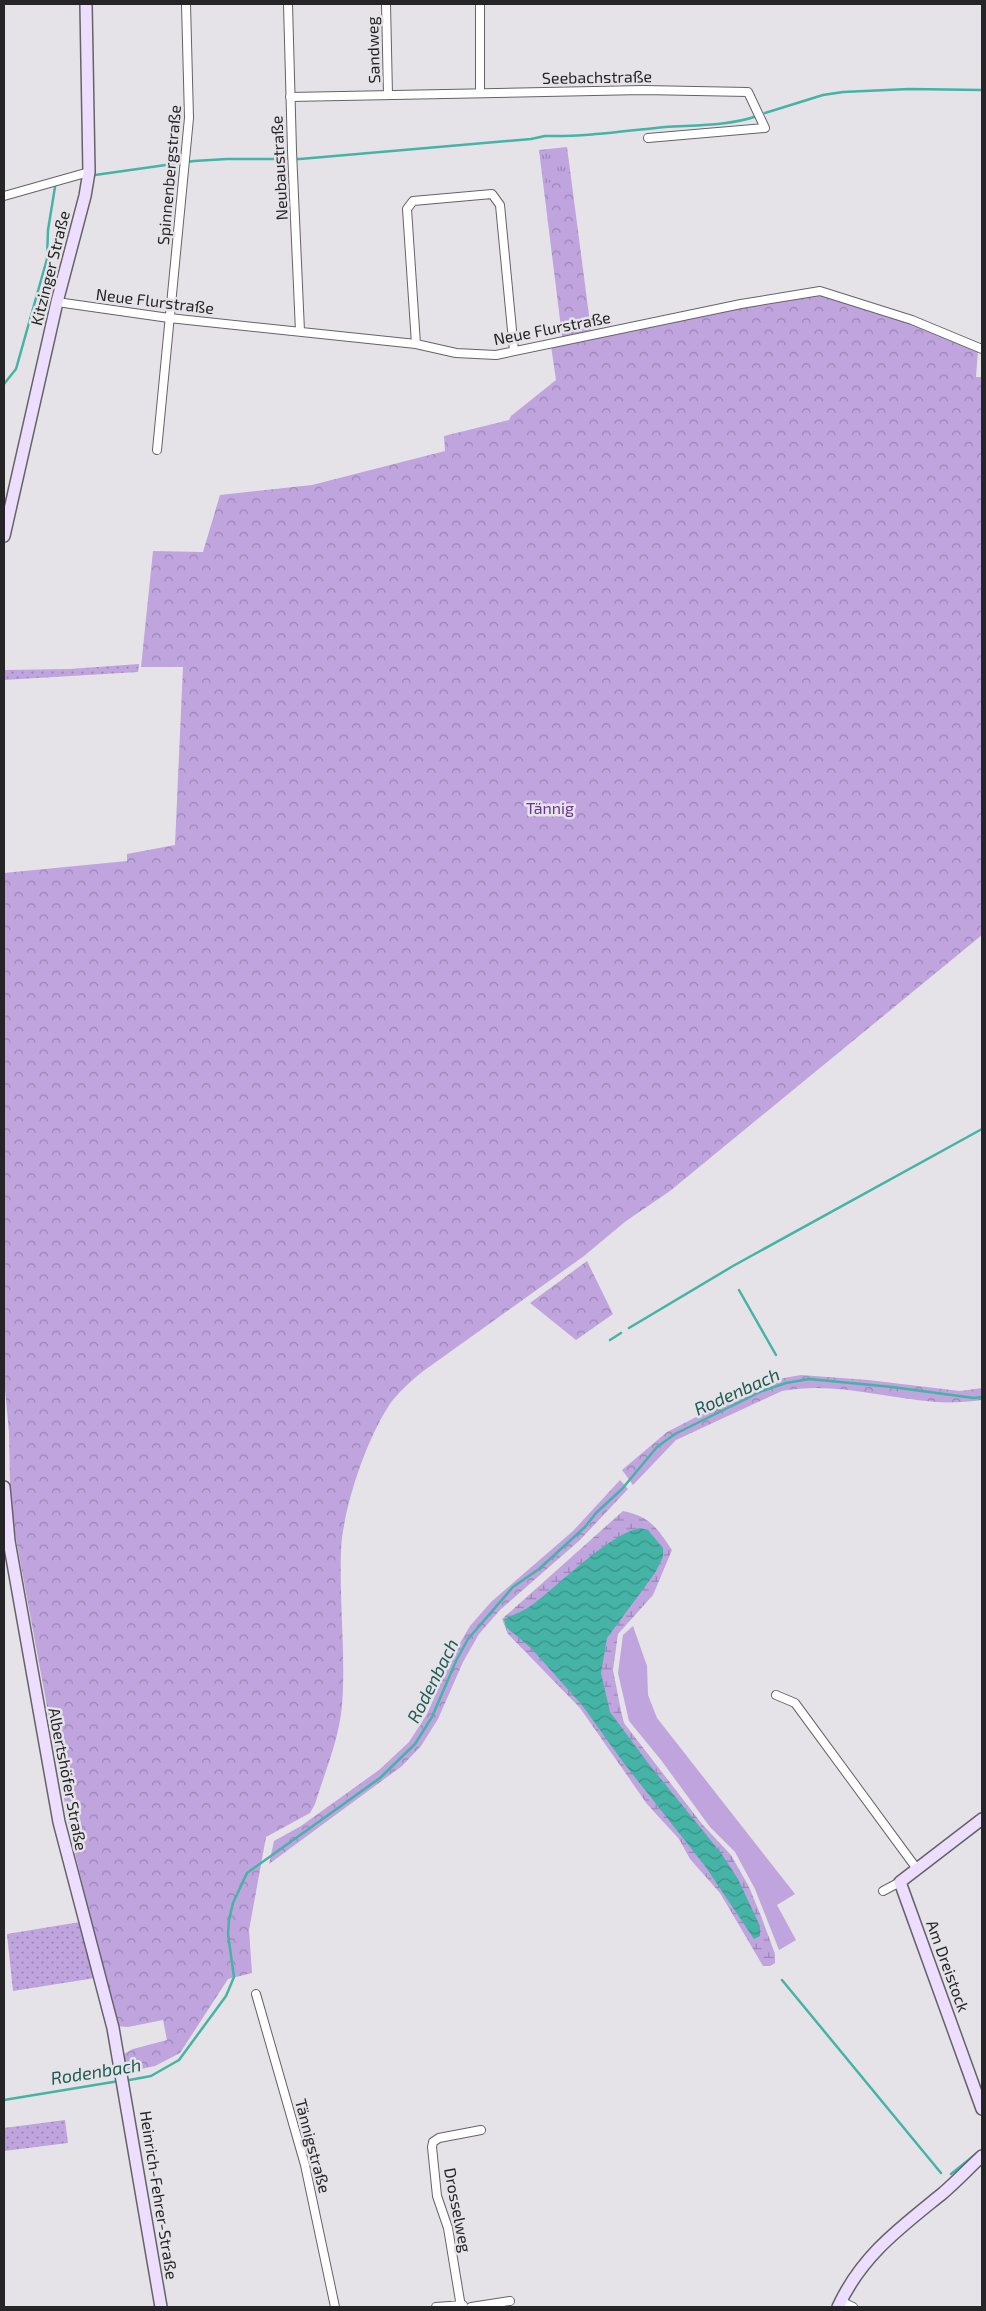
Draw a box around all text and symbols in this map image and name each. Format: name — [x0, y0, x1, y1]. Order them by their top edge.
street label: Sandweg — [362, 16, 383, 84]
street label: Seebachstraße — [542, 66, 652, 87]
street label: Spinnenbergstraße — [153, 104, 184, 246]
street label: Neubaustraße — [266, 115, 291, 221]
street label: Kitzinger Straße — [26, 209, 73, 327]
street label: Neue Flurstraße — [95, 284, 215, 317]
street label: Neue Flurstraße — [492, 307, 612, 348]
park label: Tännig — [526, 798, 574, 817]
water label: Rodenbach — [690, 1362, 783, 1420]
water label: Rodenbach — [402, 1635, 463, 1726]
street label: Albertshöfer Straße — [45, 1706, 92, 1852]
street label: Am Dreistock — [923, 1917, 974, 2014]
water label: Rodenbach — [49, 2053, 143, 2089]
street label: Tännigstraße — [292, 2097, 335, 2195]
street label: Heinrich-Fehrer-Straße — [137, 2109, 182, 2281]
street label: Drosselweg — [441, 2166, 476, 2254]

